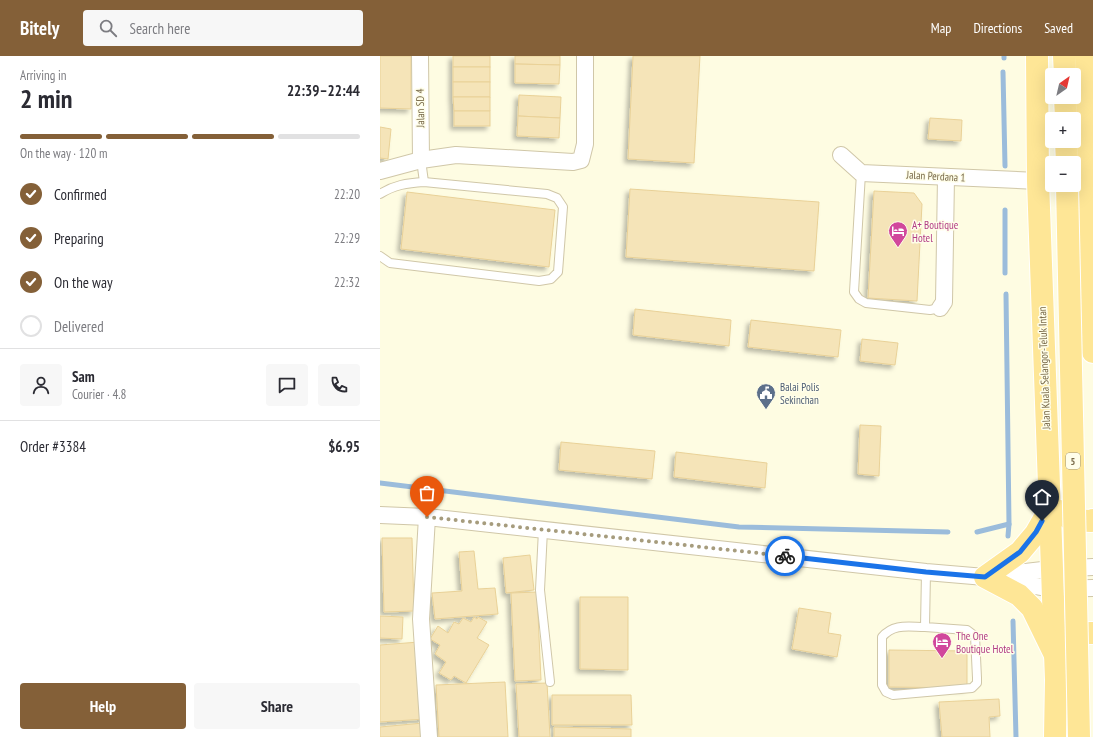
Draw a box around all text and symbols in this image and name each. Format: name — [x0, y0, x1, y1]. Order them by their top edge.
search box — [83, 10, 363, 46]
text: Bitely — [20, 16, 59, 40]
icon: search — [97, 17, 119, 39]
text: Search here — [129, 19, 190, 38]
text: Map — [931, 19, 951, 37]
text: Directions — [973, 19, 1022, 37]
text: Saved — [1044, 19, 1073, 37]
text: Arriving in — [20, 67, 67, 84]
north arrow — [1045, 68, 1081, 104]
map controls — [1045, 68, 1081, 192]
text: 22:39–22:44 — [287, 81, 360, 100]
text: 2 min — [20, 82, 73, 115]
street label: Jalan SD 4 — [413, 88, 427, 129]
button: + — [1045, 112, 1081, 148]
text: On the way · 120 m — [20, 145, 107, 162]
button: − — [1045, 156, 1081, 192]
street label: Jalan Perdana 1 — [905, 167, 966, 185]
icon: check — [20, 183, 42, 205]
text: Confirmed — [54, 185, 107, 204]
text: 22:20 — [334, 186, 360, 203]
place label: A+ Boutique Hotel — [912, 218, 959, 245]
hotel icon: A+ Boutique Hotel — [887, 220, 909, 248]
icon: check — [20, 227, 42, 249]
text: Preparing — [54, 229, 104, 248]
text: 22:29 — [334, 230, 360, 247]
icon: check — [20, 271, 42, 293]
text: On the way — [54, 273, 113, 292]
text: 22:32 — [334, 274, 360, 291]
street label: Jalan Kuala Selangor-Teluk Intan — [1035, 306, 1053, 431]
text: Delivered — [54, 317, 104, 336]
button: person — [20, 364, 62, 406]
button: chat — [266, 364, 308, 406]
button: phone — [318, 364, 360, 406]
text: Sam — [72, 367, 95, 386]
place label: Balai Polis Sekinchan — [780, 380, 820, 407]
public building icon: Balai Polis Sekinchan — [755, 382, 777, 410]
text: Courier · 4.8 — [72, 386, 126, 403]
text: Order #3384 — [20, 437, 86, 456]
text: $6.95 — [328, 437, 360, 456]
road number: 5 — [1066, 453, 1080, 469]
pin — [410, 476, 444, 517]
pin — [1025, 480, 1059, 521]
icon: bag — [416, 482, 438, 504]
icon: home — [1031, 486, 1053, 508]
courier — [765, 536, 805, 576]
icon: bike — [774, 545, 796, 567]
place label: The One Boutique Hotel — [956, 629, 1014, 656]
hotel icon: The One Boutique Hotel — [931, 631, 953, 659]
button: Help — [20, 683, 186, 729]
button: Share — [194, 683, 360, 729]

